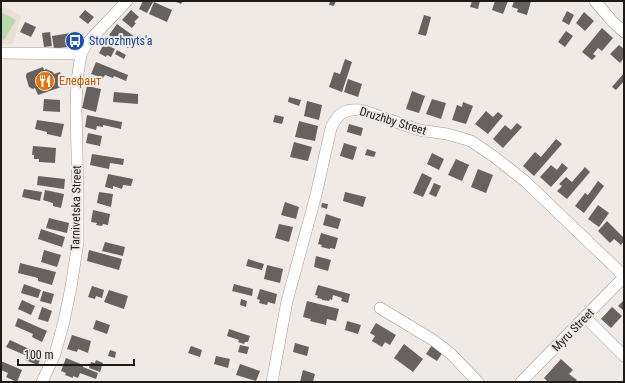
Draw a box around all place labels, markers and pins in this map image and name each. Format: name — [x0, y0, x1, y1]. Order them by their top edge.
bus stop icon: Storozhnyts'a — [64, 30, 86, 52]
place label: Storozhnyts'a — [89, 34, 153, 48]
restaurant icon: Елефант — [34, 70, 56, 92]
place label: Елефант — [59, 74, 101, 88]

